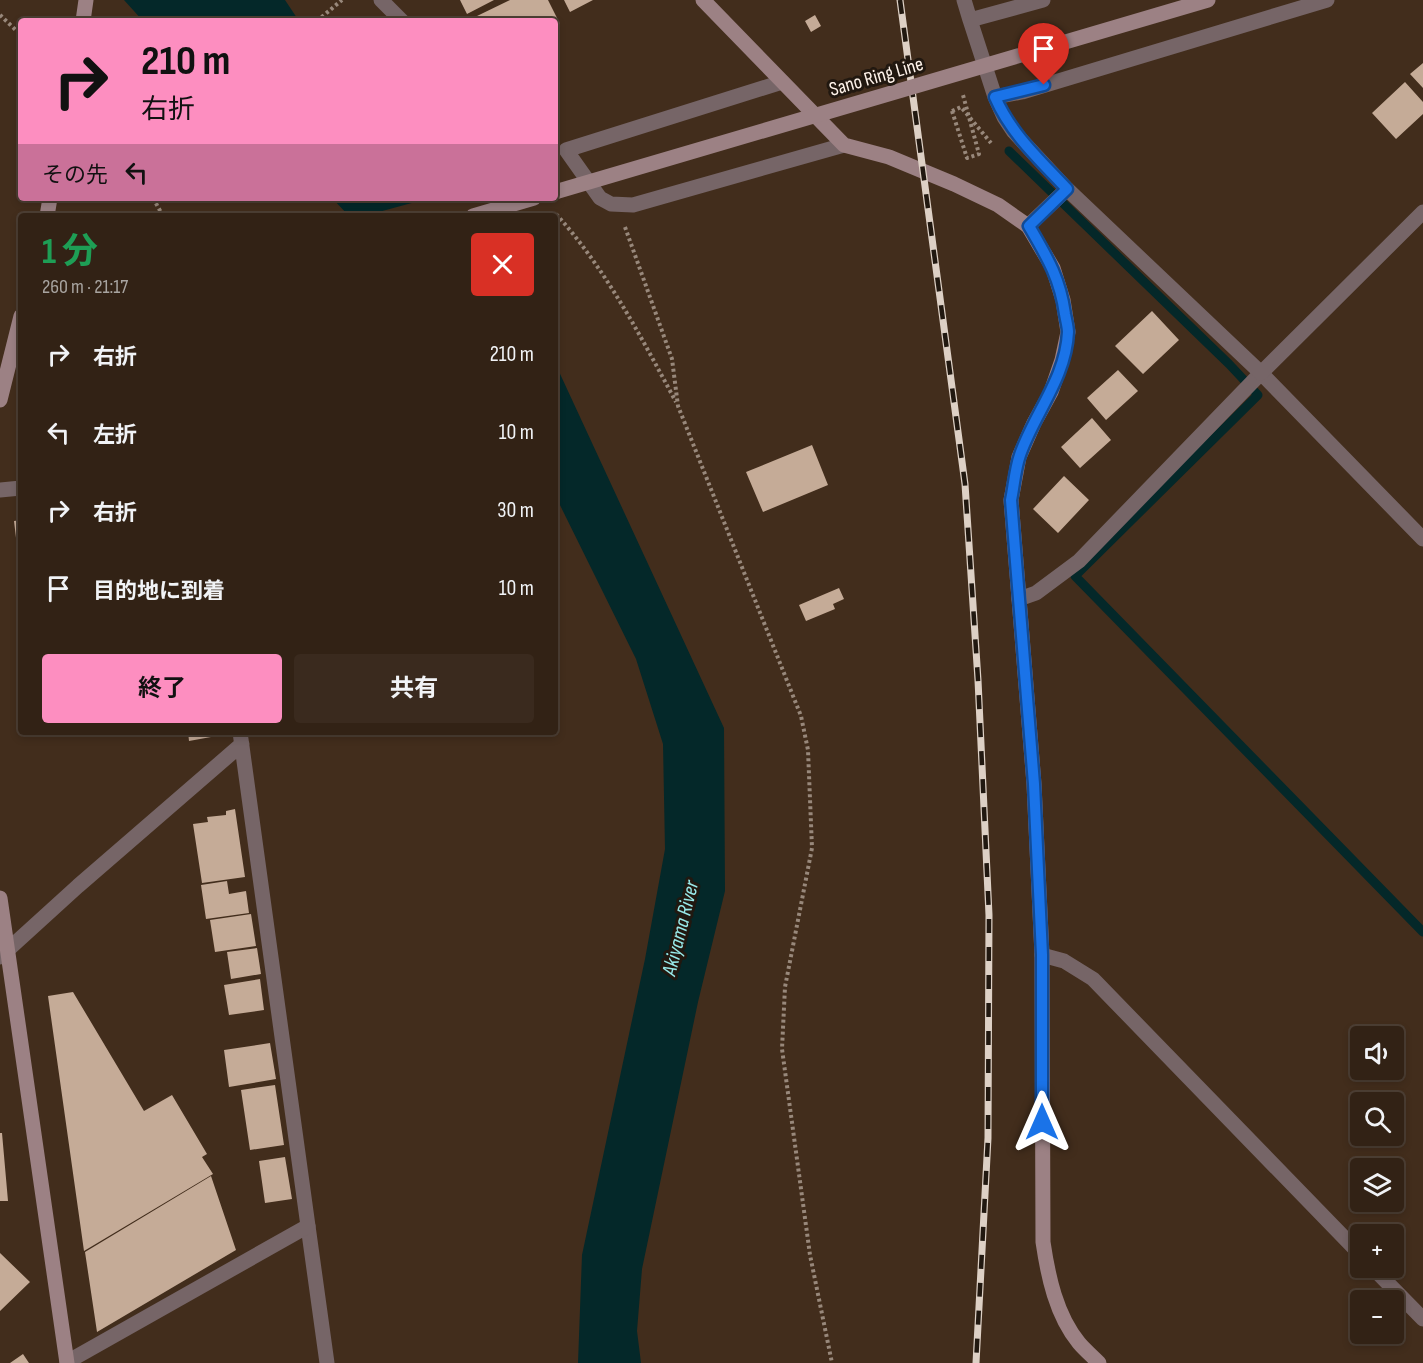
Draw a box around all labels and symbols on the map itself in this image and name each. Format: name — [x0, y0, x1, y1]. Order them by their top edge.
pin — [1018, 23, 1069, 85]
street label: Sano Ring Line — [826, 52, 926, 102]
water label: Akiyama River — [656, 877, 705, 979]
position arrow — [1010, 1090, 1074, 1154]

